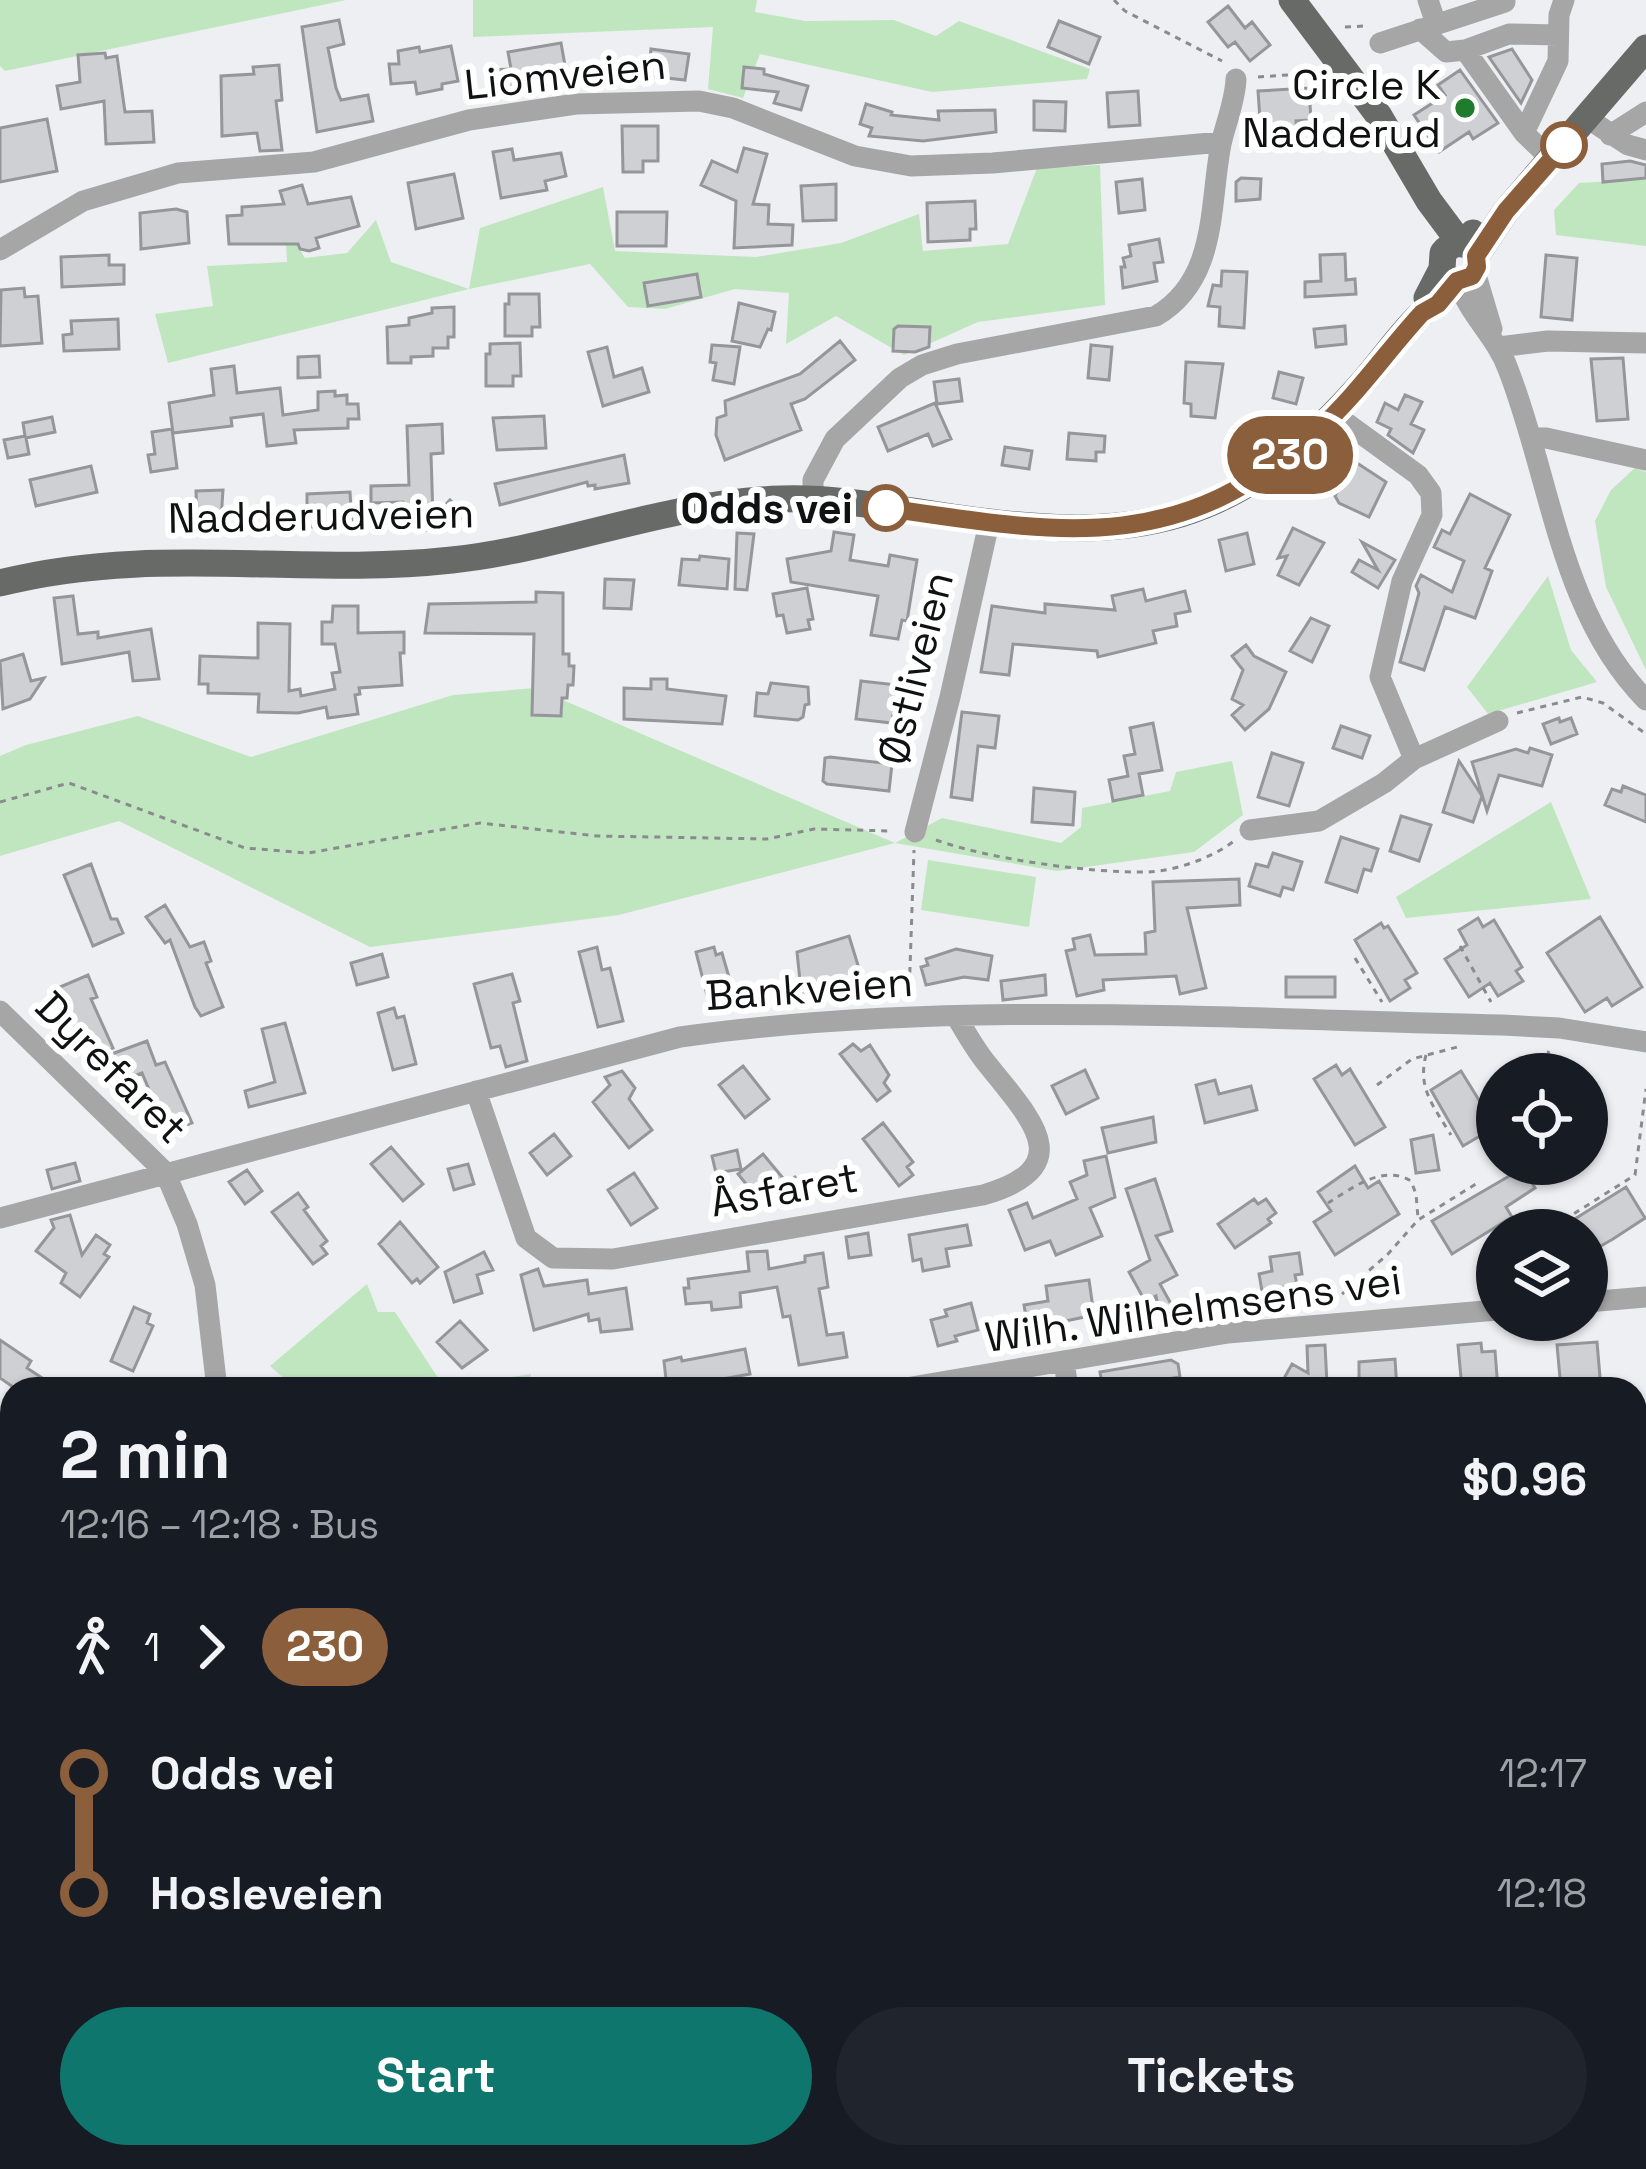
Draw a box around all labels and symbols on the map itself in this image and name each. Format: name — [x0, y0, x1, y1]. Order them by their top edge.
street label: Liomveien — [462, 38, 668, 111]
place label: Circle K Nadderud — [1242, 58, 1441, 159]
marker: Circle K Nadderud — [1452, 95, 1478, 121]
unlabelled marker — [1542, 123, 1586, 167]
line badge: 230 — [1221, 416, 1359, 494]
place label: Odds vei — [681, 482, 853, 535]
street label: Nadderudveien — [167, 486, 475, 545]
marker: Odds vei — [864, 486, 908, 530]
street label: Østliveien — [866, 566, 965, 770]
street label: Bankveien — [704, 955, 915, 1022]
street label: Dyrefaret — [25, 980, 199, 1154]
street label: Åsfaret — [706, 1150, 862, 1229]
street label: Wilh. Wilhelmsens vei — [982, 1253, 1405, 1364]

